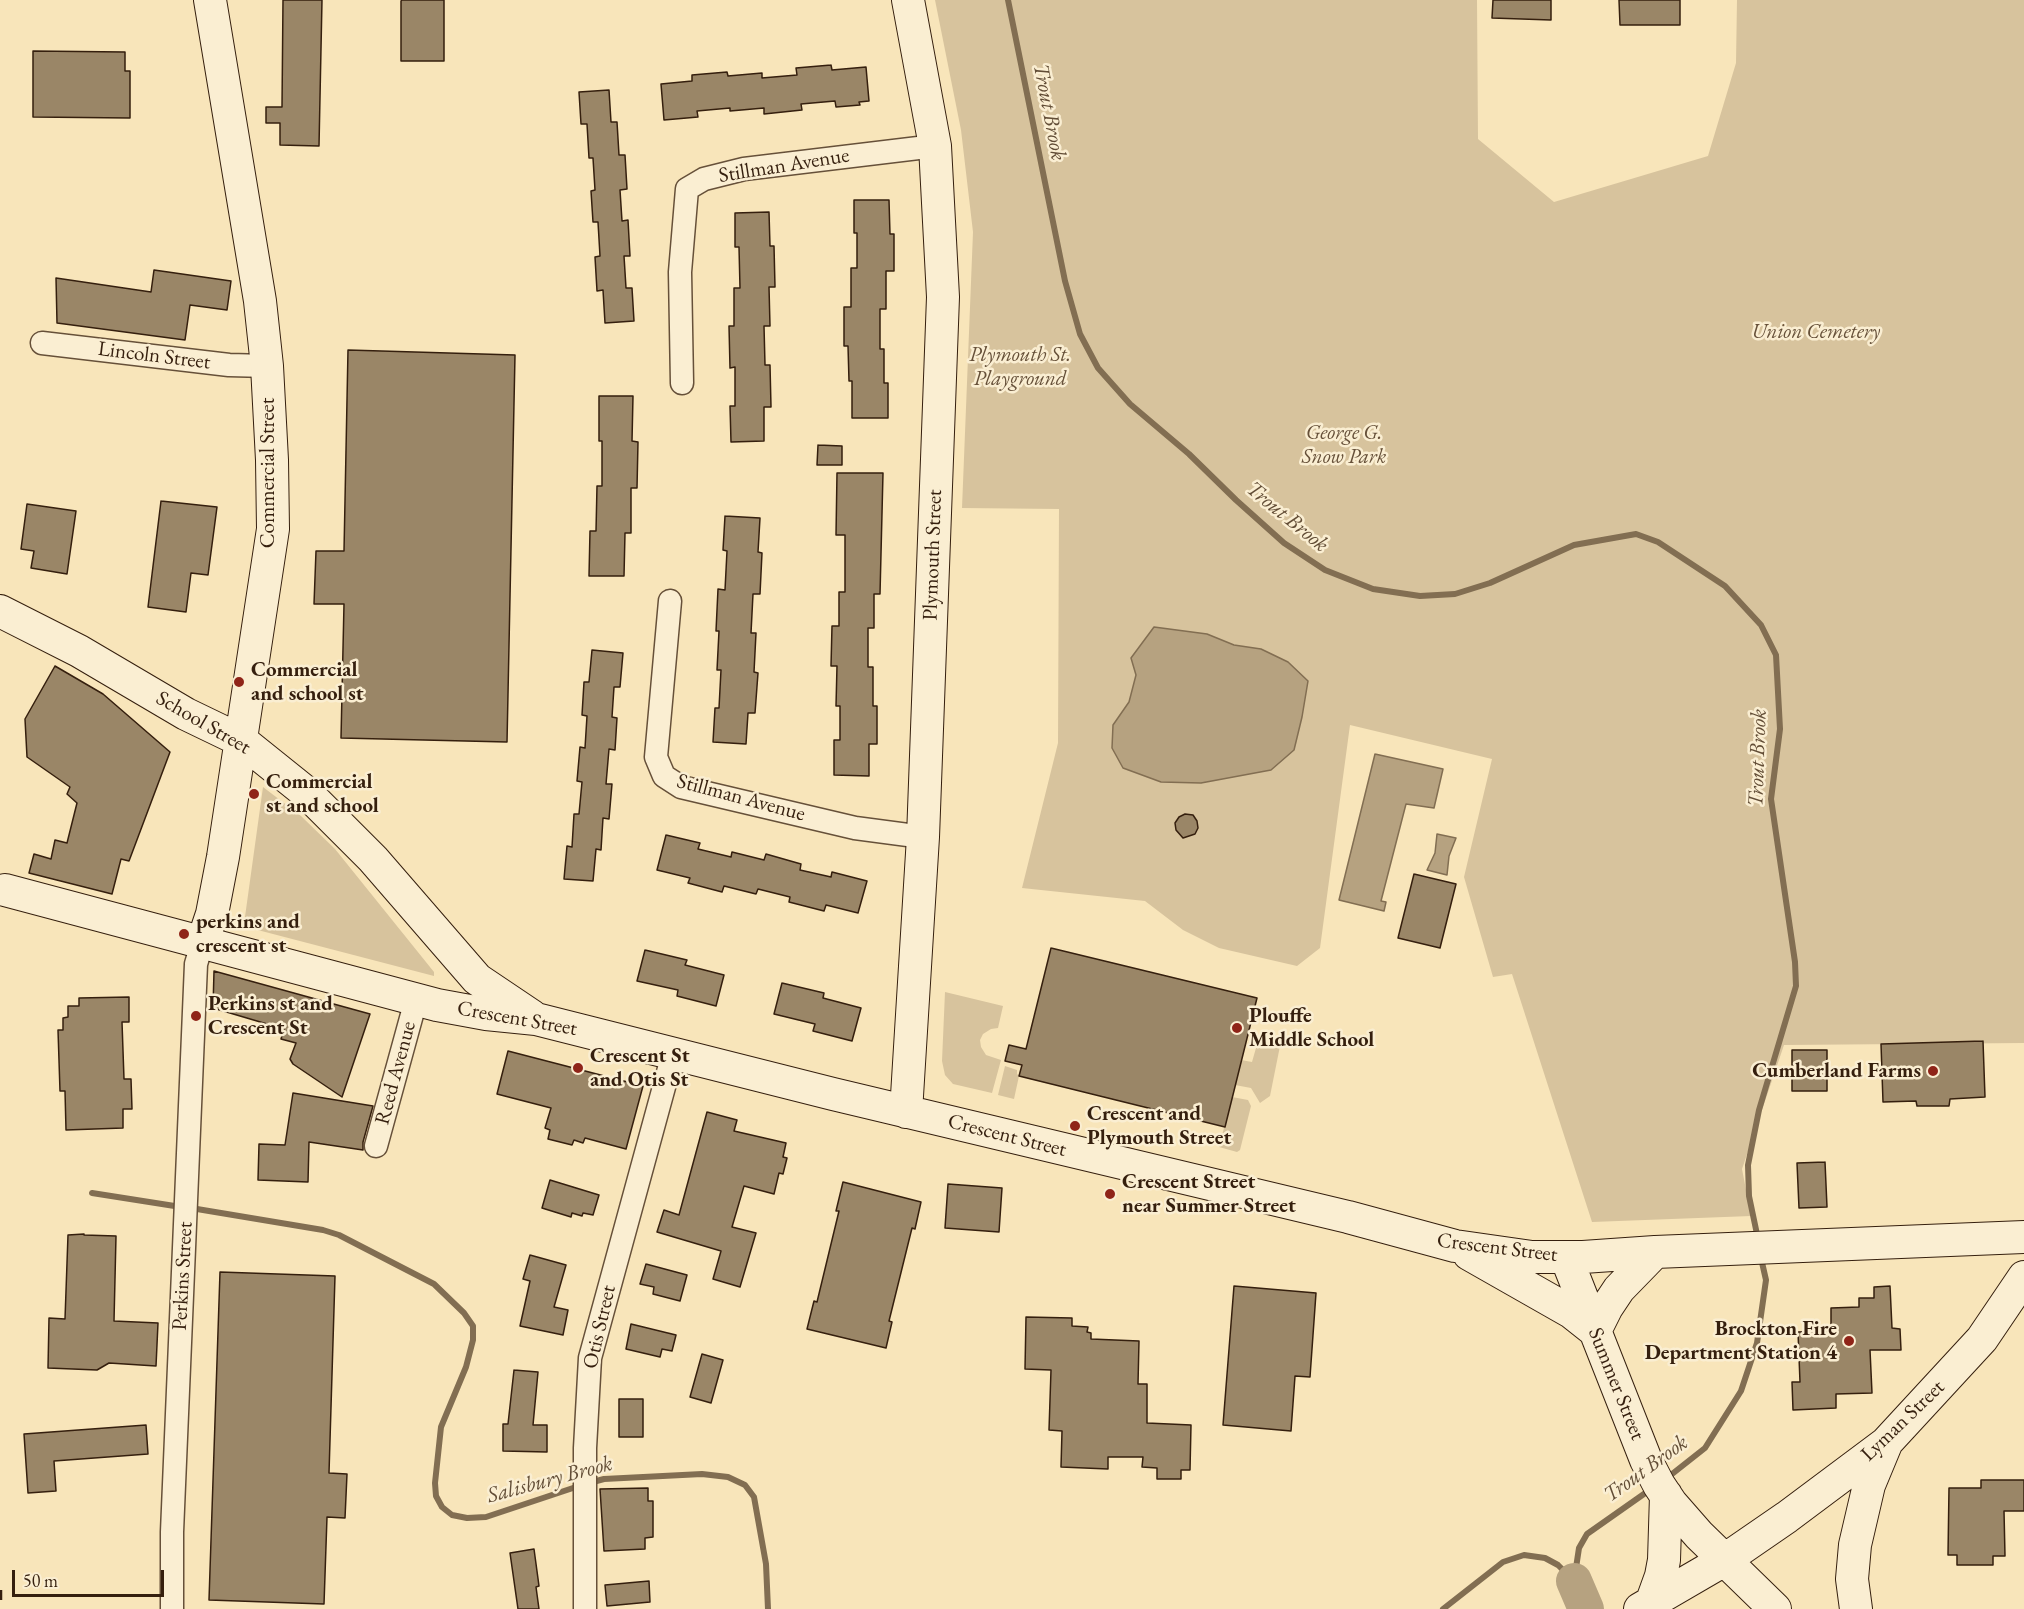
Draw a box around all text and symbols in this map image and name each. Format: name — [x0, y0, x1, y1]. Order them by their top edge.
water label: Trout Brook — [1027, 61, 1071, 163]
street label: Stillman Avenue — [717, 143, 851, 189]
park label: Union Cemetery — [1752, 319, 1880, 345]
street label: Lincoln Street — [96, 337, 212, 375]
park label: Plymouth St. Playground — [969, 342, 1071, 392]
street label: Commercial Street — [255, 398, 281, 548]
park label: George G. Snow Park — [1302, 420, 1386, 470]
water label: Trout Brook — [1241, 476, 1333, 558]
street label: Plymouth Street — [918, 489, 948, 621]
place label: Commercial and school st — [251, 657, 364, 707]
marker: Commercial and school st — [232, 675, 246, 689]
street label: School Street — [151, 686, 255, 760]
water label: Trout Brook — [1743, 709, 1773, 807]
place label: Commercial st and school — [266, 769, 379, 819]
street label: Stillman Avenue — [674, 769, 808, 827]
marker: Commercial st and school — [247, 787, 261, 801]
place label: perkins and crescent st — [196, 909, 300, 959]
marker: perkins and crescent st — [177, 927, 191, 941]
place label: Perkins st and Crescent St — [208, 991, 333, 1041]
street label: Crescent Street — [455, 996, 579, 1042]
place label: Plouffe Middle School — [1249, 1003, 1374, 1053]
marker: Perkins st and Crescent St — [189, 1009, 203, 1023]
street label: Reed Avenue — [370, 1019, 422, 1127]
marker: Plouffe Middle School — [1230, 1021, 1244, 1035]
place label: Crescent St and Otis St — [590, 1043, 690, 1093]
place label: Cumberland Farms — [1752, 1058, 1921, 1084]
marker: Crescent St and Otis St — [571, 1061, 585, 1075]
marker: Cumberland Farms — [1926, 1064, 1940, 1078]
place label: Crescent and Plymouth Street — [1087, 1101, 1231, 1151]
street label: Crescent Street — [945, 1109, 1069, 1163]
marker: Crescent and Plymouth Street — [1068, 1119, 1082, 1133]
place label: Crescent Street near Summer Street — [1122, 1169, 1296, 1219]
marker: Crescent Street near Summer Street — [1103, 1187, 1117, 1201]
street label: Perkins Street — [168, 1221, 198, 1331]
street label: Crescent Street — [1435, 1228, 1559, 1268]
street label: Otis Street — [578, 1283, 622, 1371]
place label: Brockton Fire Department Station 4 — [1645, 1316, 1837, 1366]
street label: Summer Street — [1582, 1324, 1650, 1444]
marker: Brockton Fire Department Station 4 — [1842, 1334, 1856, 1348]
street label: Lyman Street — [1856, 1375, 1950, 1467]
water label: Trout Brook — [1599, 1430, 1693, 1508]
water label: Salisbury Brook — [484, 1451, 616, 1509]
scale bar — [15, 1558, 166, 1596]
text: 50 m — [23, 1569, 58, 1592]

